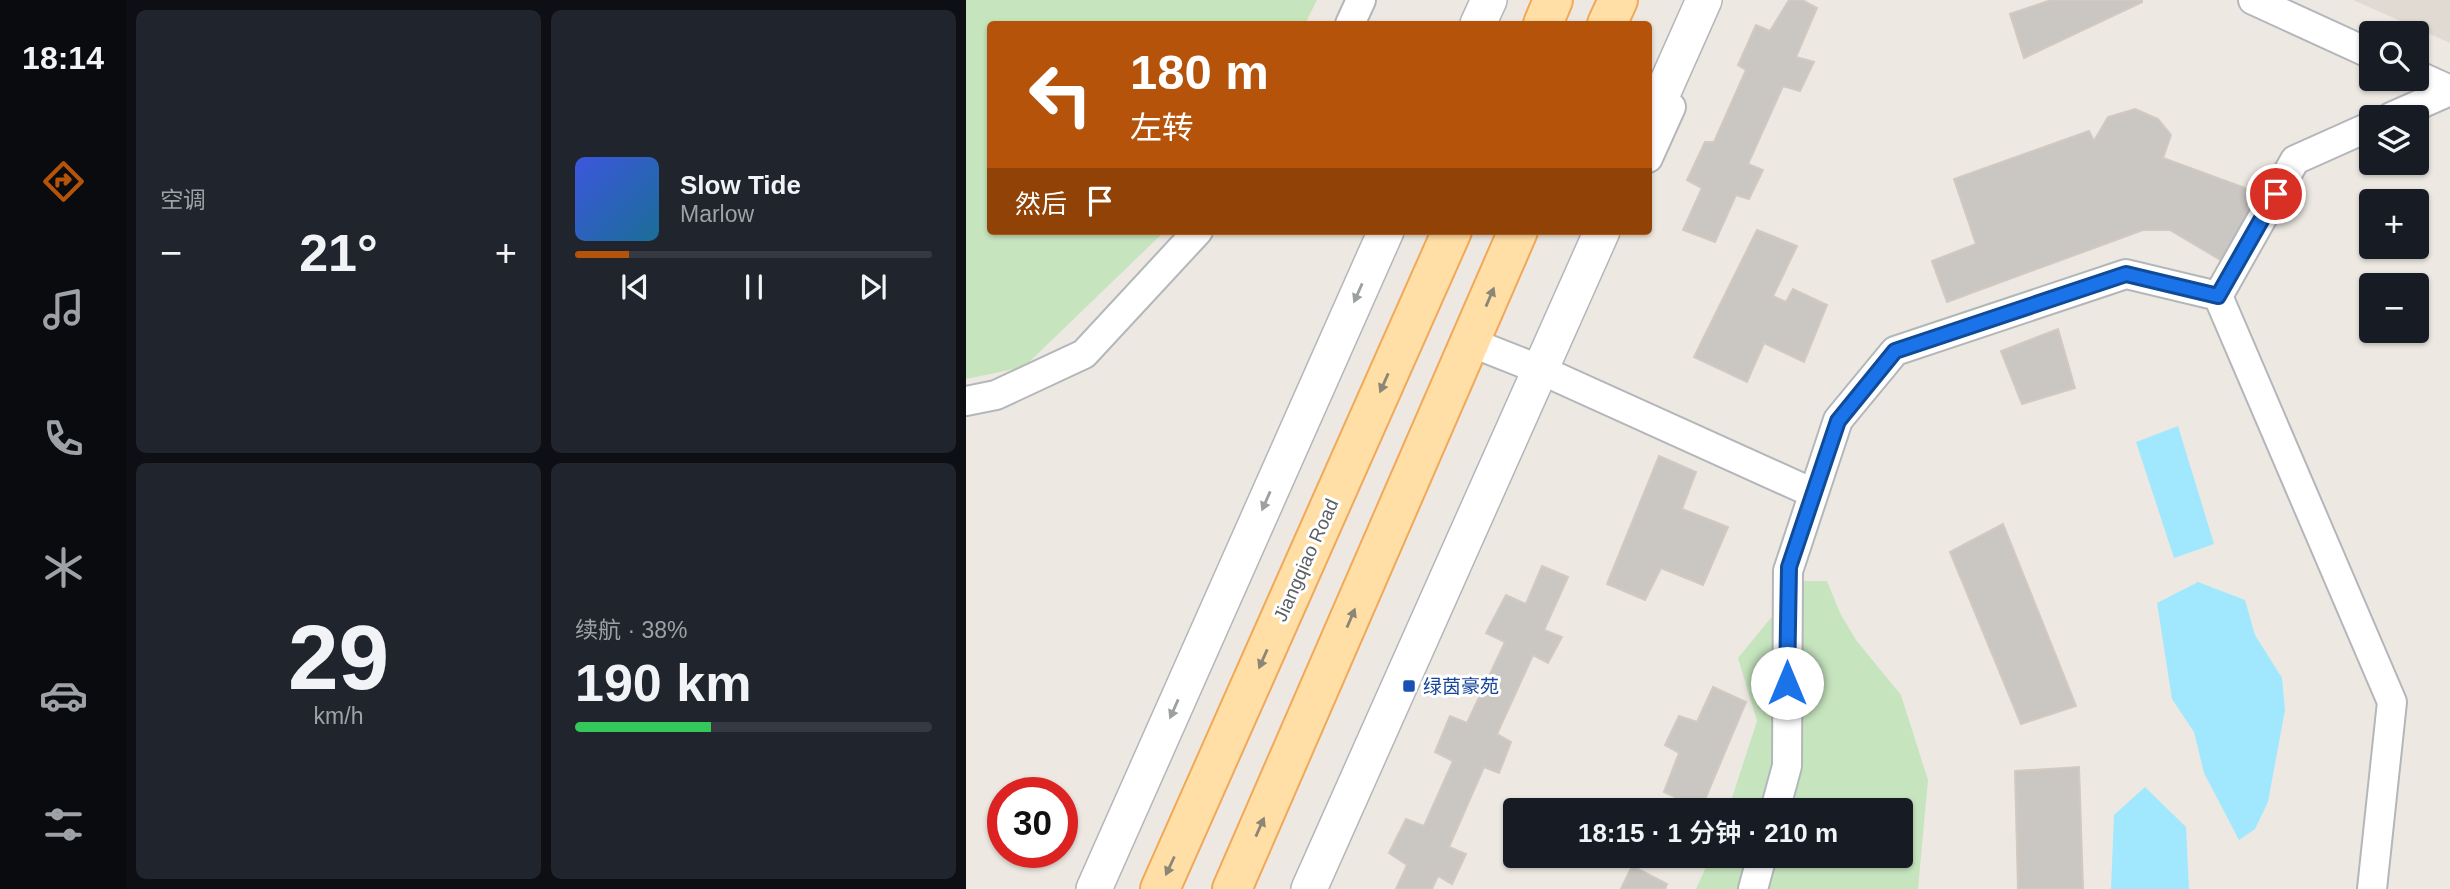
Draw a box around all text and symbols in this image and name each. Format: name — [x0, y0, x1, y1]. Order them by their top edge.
map controls — [2359, 21, 2429, 343]
button: search — [2359, 21, 2429, 91]
text: 18:14 — [22, 40, 104, 76]
text: 180 m — [1130, 45, 1269, 99]
icon: left — [1015, 49, 1106, 140]
button: layers — [2359, 105, 2429, 175]
text: 左转 — [1130, 110, 1194, 146]
icon: directions — [39, 157, 88, 206]
pin — [2246, 164, 2306, 224]
text: Slow Tide — [680, 170, 801, 200]
icon: arrive — [2257, 175, 2295, 213]
icon: arrive — [1081, 182, 1119, 220]
text: 空调 — [160, 187, 206, 213]
text: 然后 — [1015, 189, 1067, 219]
button: + — [2359, 189, 2429, 259]
text: Marlow — [680, 201, 754, 227]
text: 21° — [299, 224, 378, 282]
text: − — [160, 232, 182, 274]
text: + — [495, 232, 517, 274]
icon: previous — [616, 268, 654, 306]
icon: pause — [735, 268, 773, 306]
icon: next — [854, 268, 892, 306]
button: − — [2359, 273, 2429, 343]
one-way arrow — [1352, 283, 1363, 304]
icon: music — [39, 285, 88, 334]
one-way arrow — [1484, 287, 1496, 307]
one-way arrow — [1379, 373, 1390, 394]
icon: phone — [39, 414, 88, 463]
one-way arrow — [1260, 491, 1272, 511]
street label: Jiangqiao Road — [1270, 495, 1342, 625]
icon: climate — [39, 543, 88, 592]
text: 29 — [288, 607, 389, 708]
one-way arrow — [1346, 608, 1357, 629]
text: 续航 · 38% — [575, 617, 687, 643]
position arrow — [1750, 646, 1824, 720]
one-way arrow — [1257, 648, 1268, 669]
text: 190 km — [575, 654, 751, 712]
icon: car — [39, 671, 88, 720]
place label: 绿茵豪苑 — [1423, 676, 1499, 697]
marker: 绿茵豪苑 — [1401, 678, 1417, 694]
one-way arrow — [1168, 699, 1180, 719]
text: km/h — [314, 703, 363, 729]
speed limit sign: 30 — [987, 777, 1078, 868]
icon: filters — [39, 800, 88, 849]
one-way arrow — [1255, 816, 1266, 837]
text: 18:15 · 1 分钟 · 210 m — [1578, 818, 1838, 848]
one-way arrow — [1164, 856, 1176, 876]

